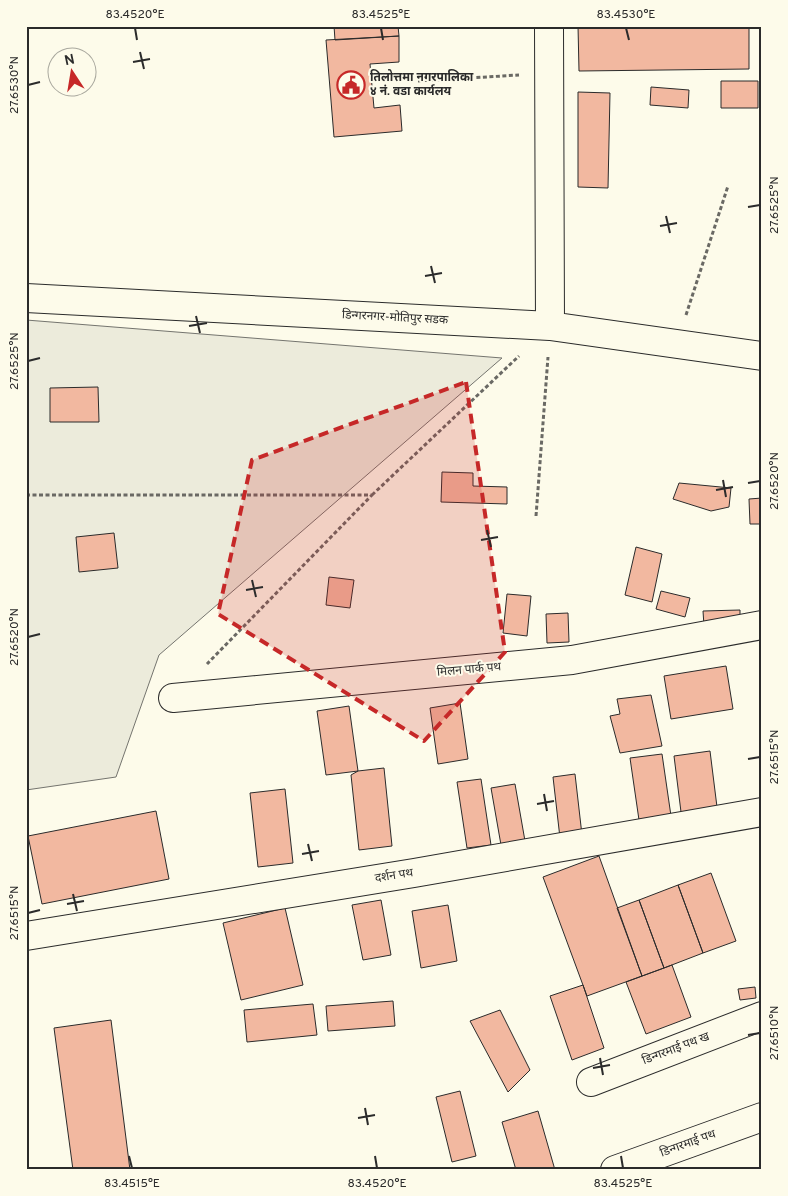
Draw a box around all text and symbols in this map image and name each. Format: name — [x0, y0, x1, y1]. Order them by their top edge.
text: 83.4520°E — [105, 7, 165, 23]
text: 83.4525°E — [352, 7, 410, 23]
text: 83.4530°E — [596, 7, 656, 23]
north arrow — [48, 48, 98, 98]
text: N — [63, 51, 76, 70]
text: 27.6530°N — [7, 56, 23, 114]
place label: तिलोत्तमा नगरपालिका ४ नं. वडा कार्यलय — [370, 69, 474, 100]
public building icon: तिलोत्तमा नगरपालिका ४ नं. वडा कार्यलय — [336, 70, 366, 100]
text: 27.6525°N — [767, 176, 783, 234]
street label: डिन्गरनगर-मोतिपुर सडक — [342, 306, 449, 329]
text: 27.6525°N — [7, 332, 23, 390]
text: 27.6520°N — [767, 452, 783, 510]
text: 27.6520°N — [7, 608, 23, 666]
street label: मिलन पार्क पथ — [436, 658, 502, 681]
text: 27.6515°N — [767, 730, 783, 784]
street label: दर्शन पथ — [374, 865, 415, 887]
text: 27.6515°N — [7, 886, 23, 940]
text: 27.6510°N — [767, 1005, 783, 1061]
street label: डिन्गरमाई पथ ख — [640, 1028, 712, 1069]
street label: डिन्गरमाई पथ — [658, 1125, 718, 1161]
text: 83.4515°E — [104, 1176, 160, 1192]
text: 83.4520°E — [347, 1176, 407, 1192]
text: 83.4525°E — [594, 1176, 652, 1192]

